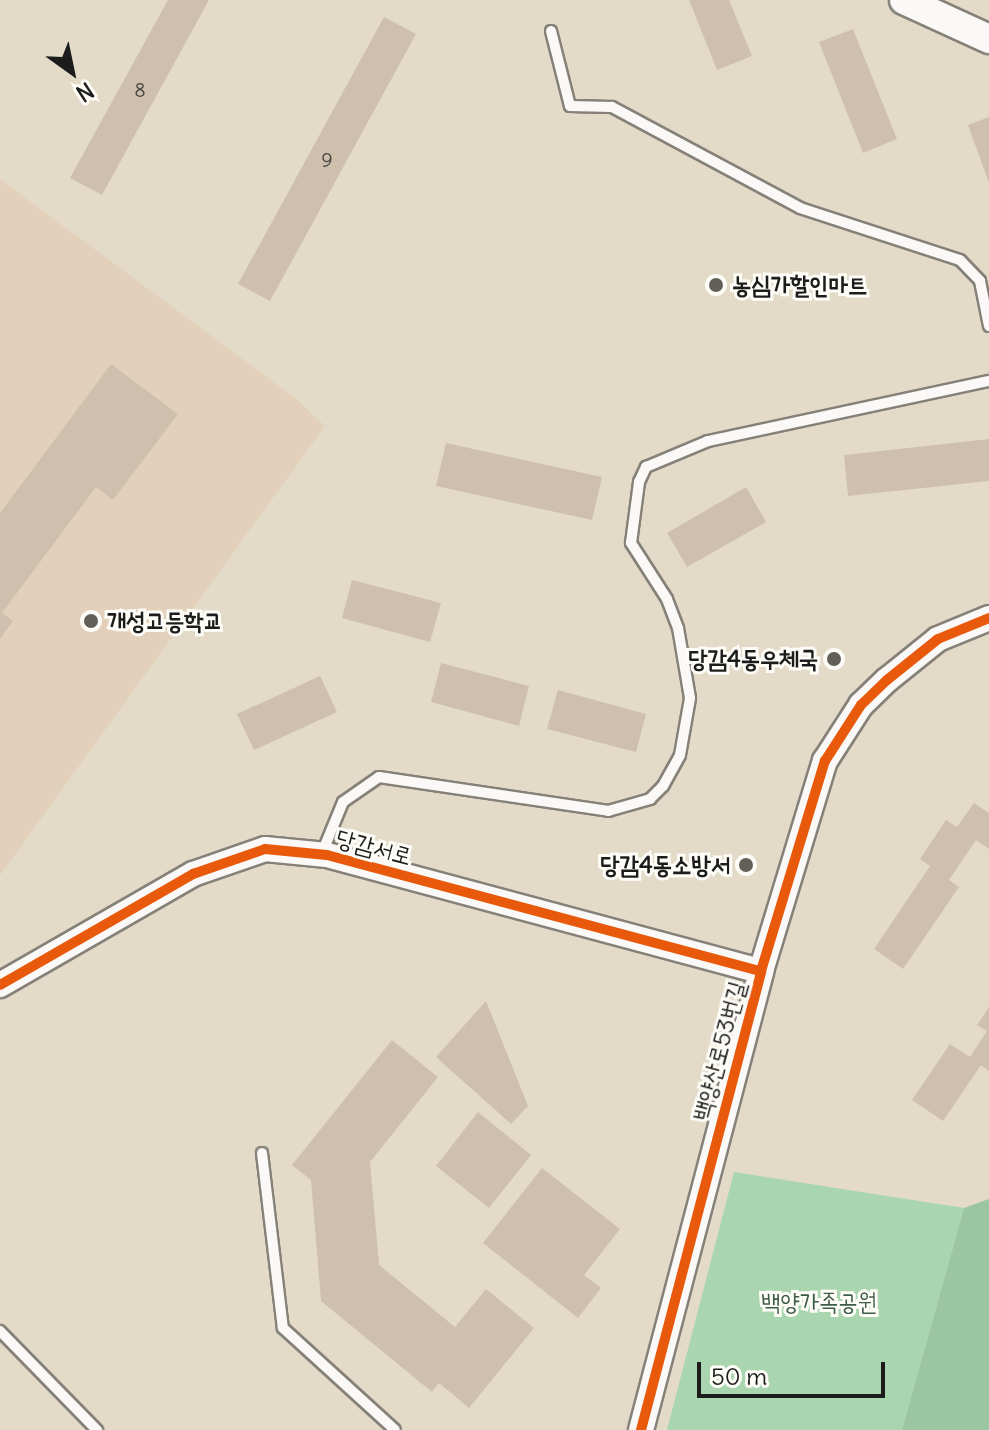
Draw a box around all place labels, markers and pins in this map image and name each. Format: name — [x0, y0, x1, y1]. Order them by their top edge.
place label: 농심가할인마트 — [732, 271, 867, 299]
marker: 농심가할인마트 — [707, 276, 725, 294]
place label: 개성고등학교 — [107, 607, 223, 635]
marker: 개성고등학교 — [82, 612, 100, 630]
place label: 당감4동우체국 — [688, 645, 818, 673]
marker: 당감4동우체국 — [825, 650, 843, 668]
place label: 당감4동소방서 — [600, 851, 730, 879]
marker: 당감4동소방서 — [737, 856, 755, 874]

